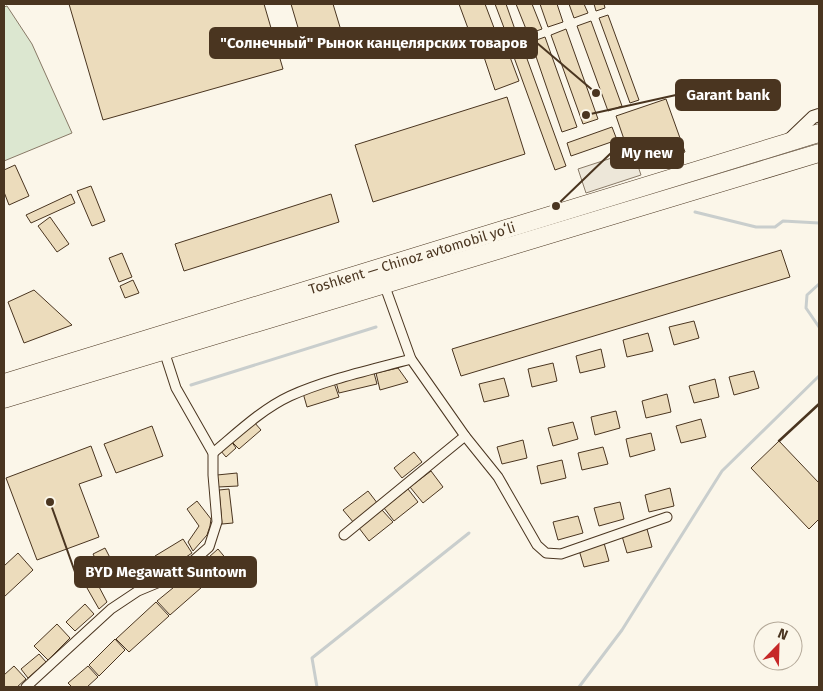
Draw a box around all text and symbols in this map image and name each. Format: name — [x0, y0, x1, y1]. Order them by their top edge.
callout: "Солнечный" Рынок канцелярских товаров — [210, 28, 537, 58]
text: "Солнечный" Рынок канцелярских товаров — [220, 34, 528, 52]
callout: Garant bank — [676, 80, 780, 110]
text: Garant bank — [686, 86, 770, 104]
callout: My new — [611, 138, 683, 168]
text: My new — [621, 144, 673, 162]
street label: Toshkent — Chinoz avtomobil yoʻli — [307, 219, 518, 298]
callout: BYD Megawatt Suntown — [75, 557, 256, 587]
text: BYD Megawatt Suntown — [85, 563, 247, 581]
north arrow — [753, 621, 803, 671]
text: N — [775, 625, 790, 644]

